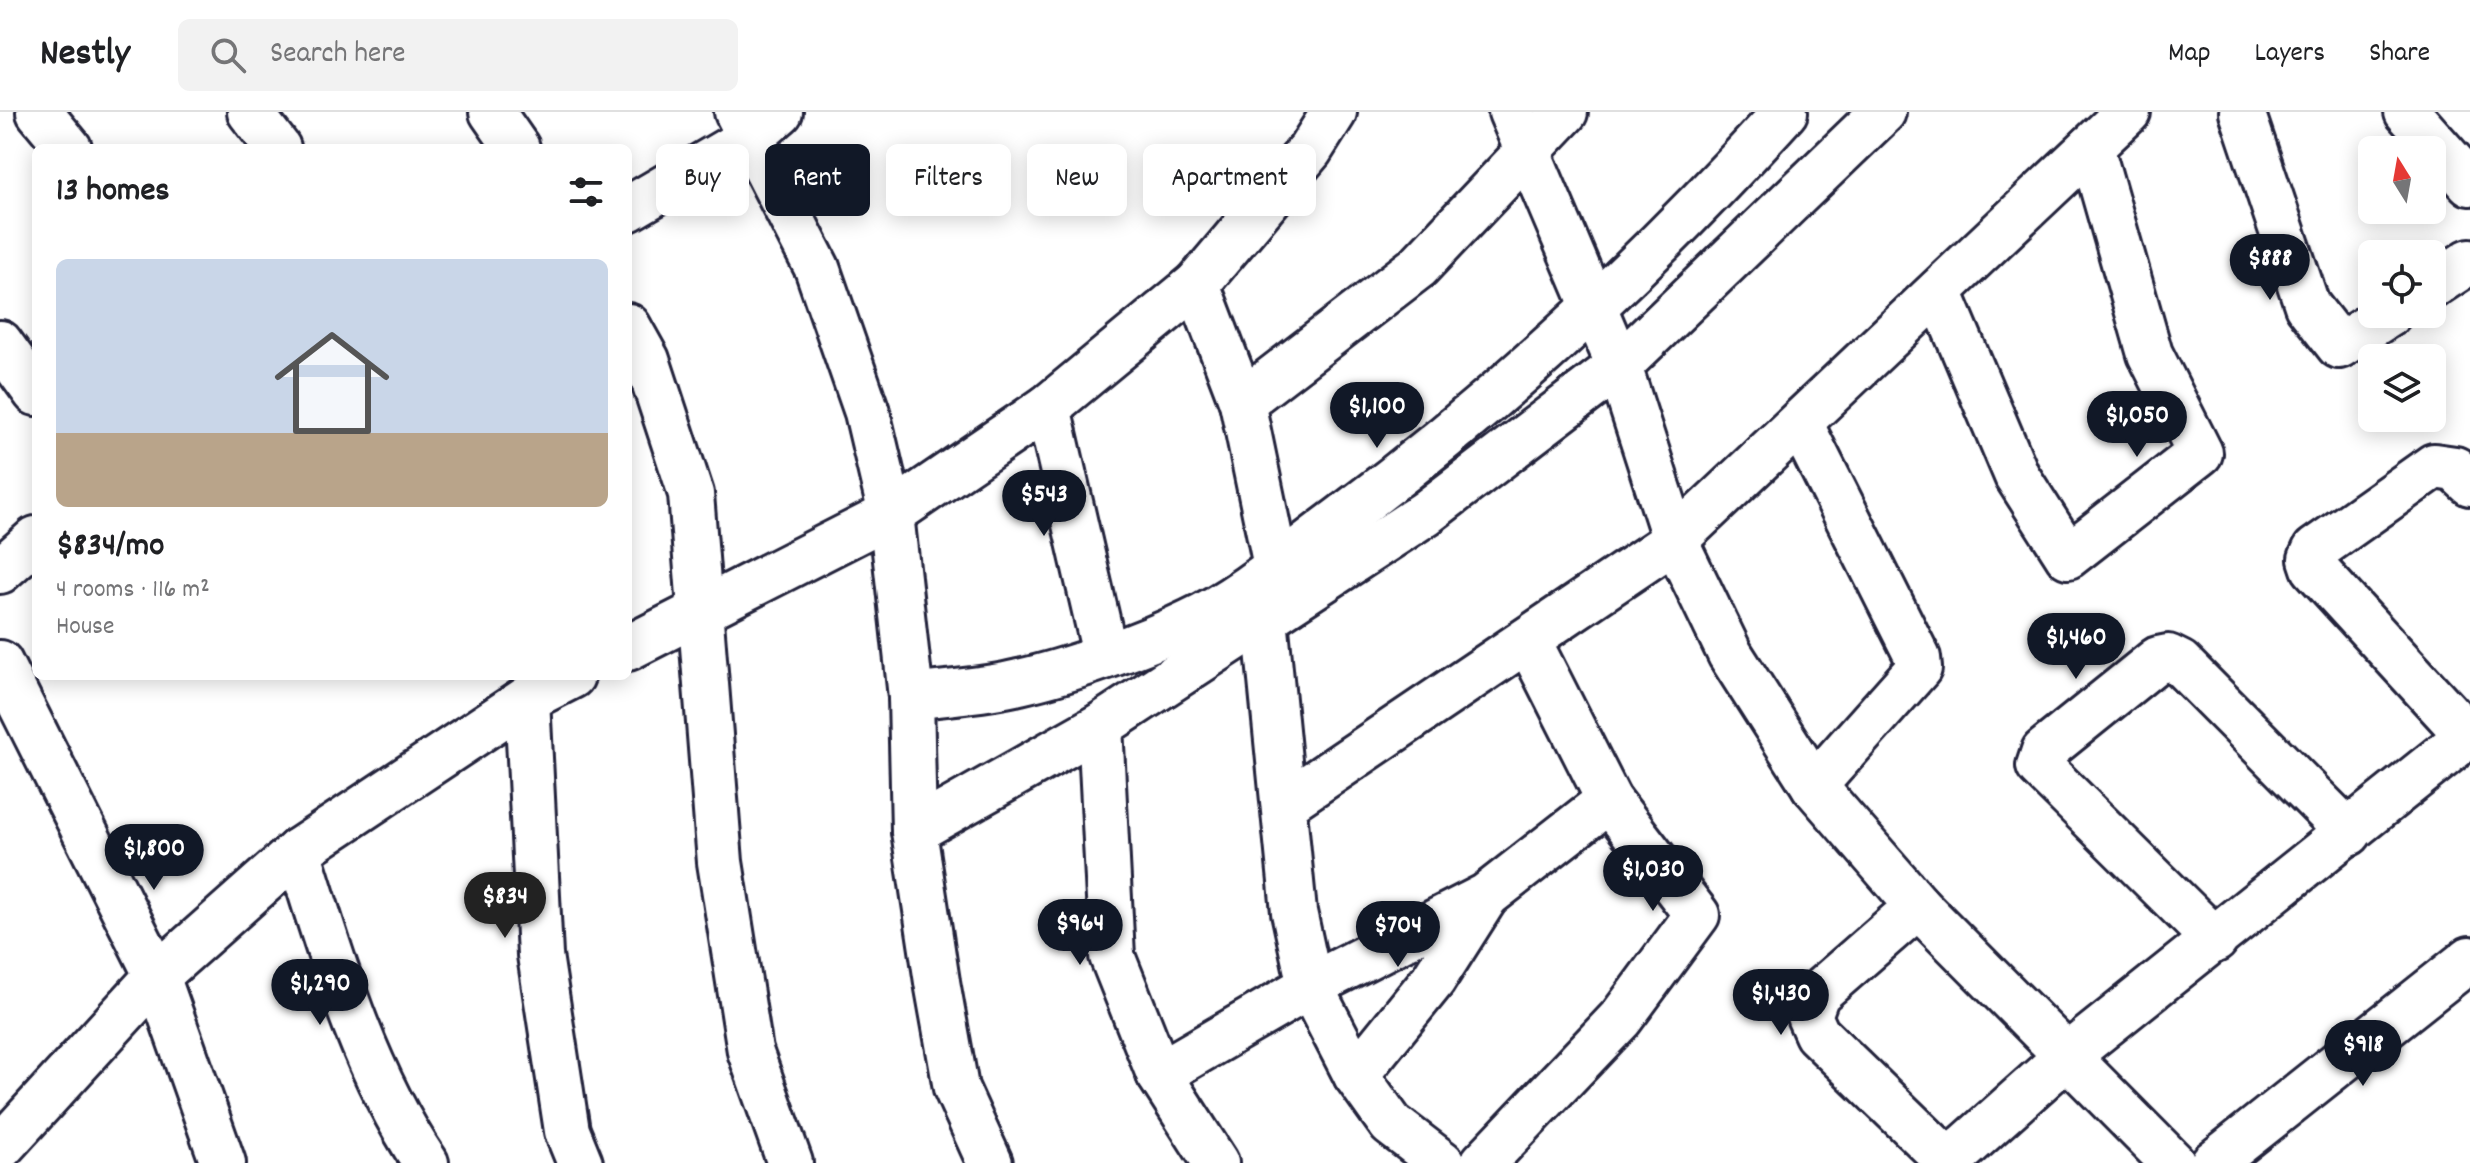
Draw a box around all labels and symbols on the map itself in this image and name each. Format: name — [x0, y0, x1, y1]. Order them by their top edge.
north arrow — [2358, 136, 2446, 224]
pin: $888 — [2223, 234, 2317, 302]
pin: $1,100 — [1312, 382, 1442, 450]
pin: $1,050 — [2072, 391, 2202, 459]
pin: $543 — [997, 470, 1091, 538]
pin: $1,460 — [2011, 613, 2141, 681]
pin: $1,800 — [89, 824, 219, 892]
pin: $1,030 — [1588, 845, 1718, 913]
pin: $834 — [458, 872, 552, 940]
pin: $964 — [1033, 899, 1127, 967]
pin: $704 — [1351, 901, 1445, 969]
pin: $1,290 — [255, 959, 385, 1027]
pin: $1,430 — [1716, 969, 1846, 1037]
pin: $918 — [2316, 1020, 2410, 1088]

